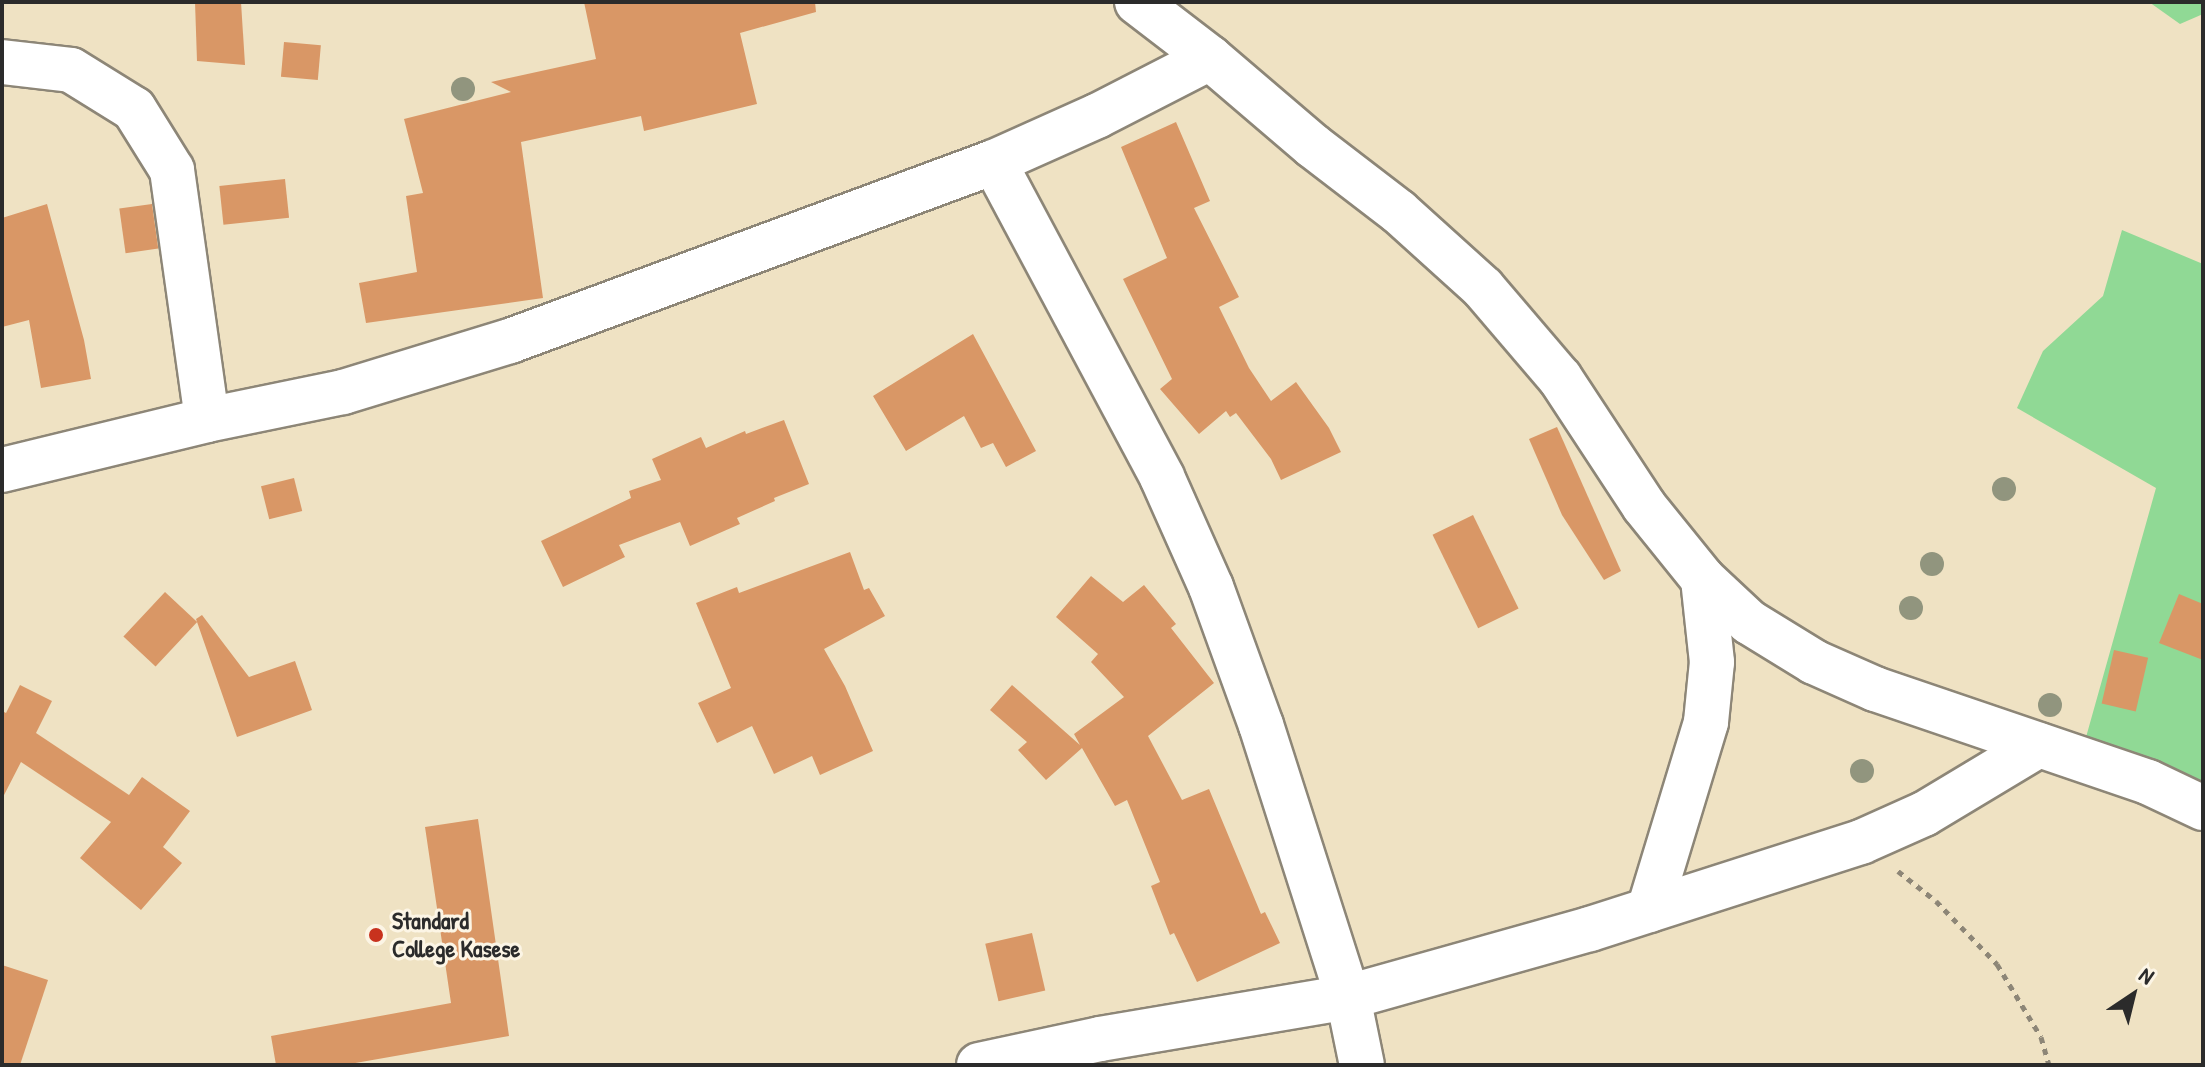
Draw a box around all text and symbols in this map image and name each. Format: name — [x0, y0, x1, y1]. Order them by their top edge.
place label: Standard College Kasese — [392, 907, 520, 963]
marker: Standard College Kasese — [367, 926, 385, 944]
north arrow — [2093, 955, 2173, 1035]
text: N — [2133, 960, 2160, 991]

